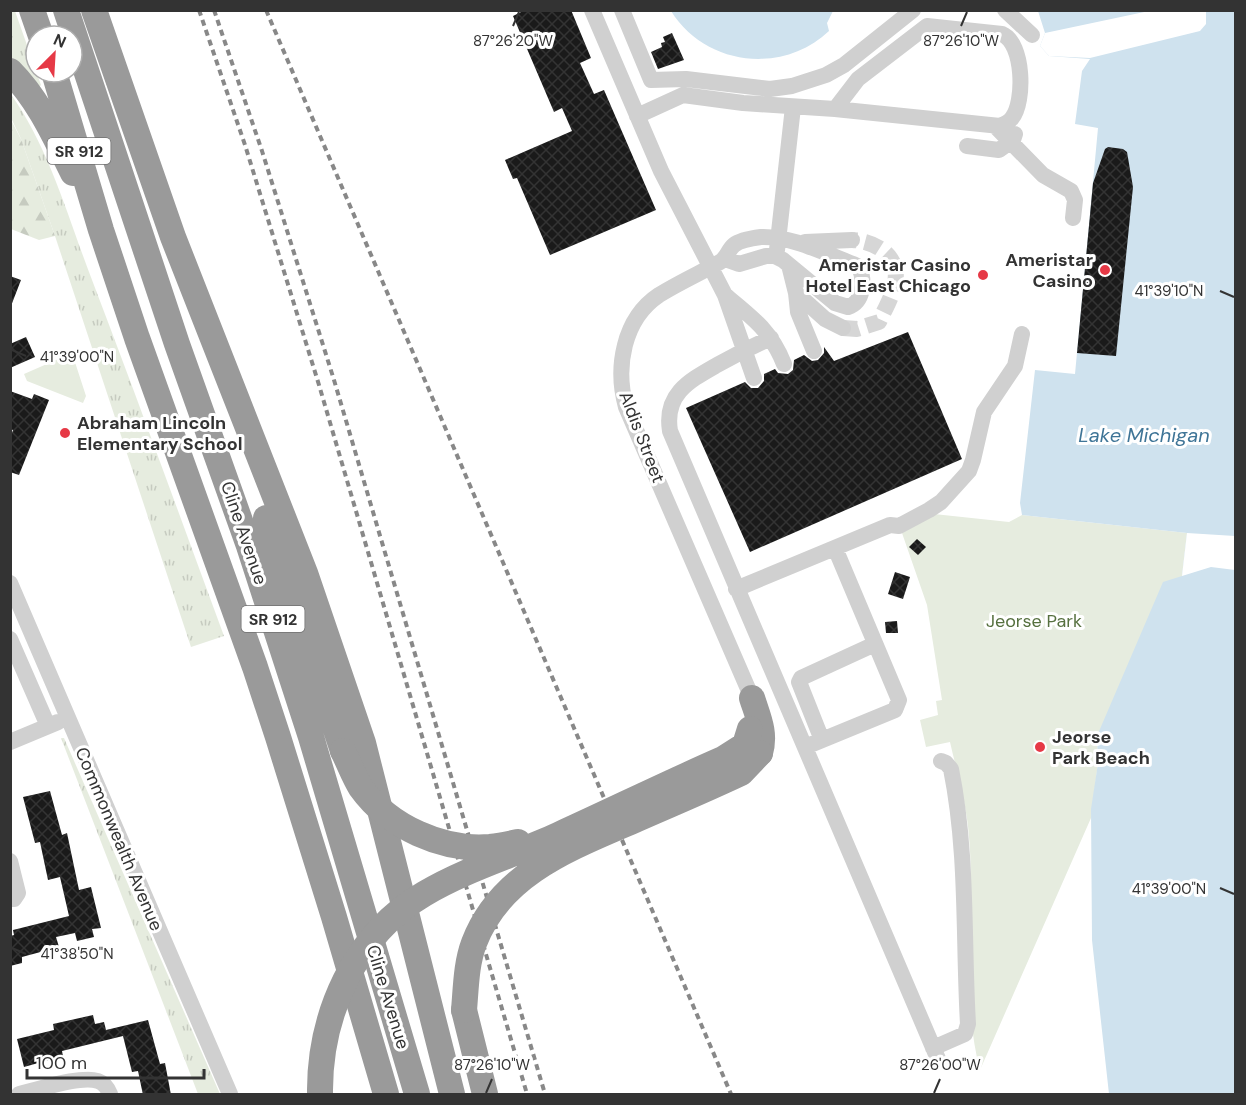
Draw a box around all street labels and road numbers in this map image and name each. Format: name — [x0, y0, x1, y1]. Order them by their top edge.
road number: SR 912 — [48, 138, 110, 164]
street label: Aldis Street — [614, 388, 670, 486]
street label: Cline Avenue — [215, 478, 273, 588]
road number: SR 912 — [242, 606, 304, 632]
street label: Commonwealth Avenue — [69, 743, 169, 935]
street label: Cline Avenue — [361, 942, 415, 1052]

